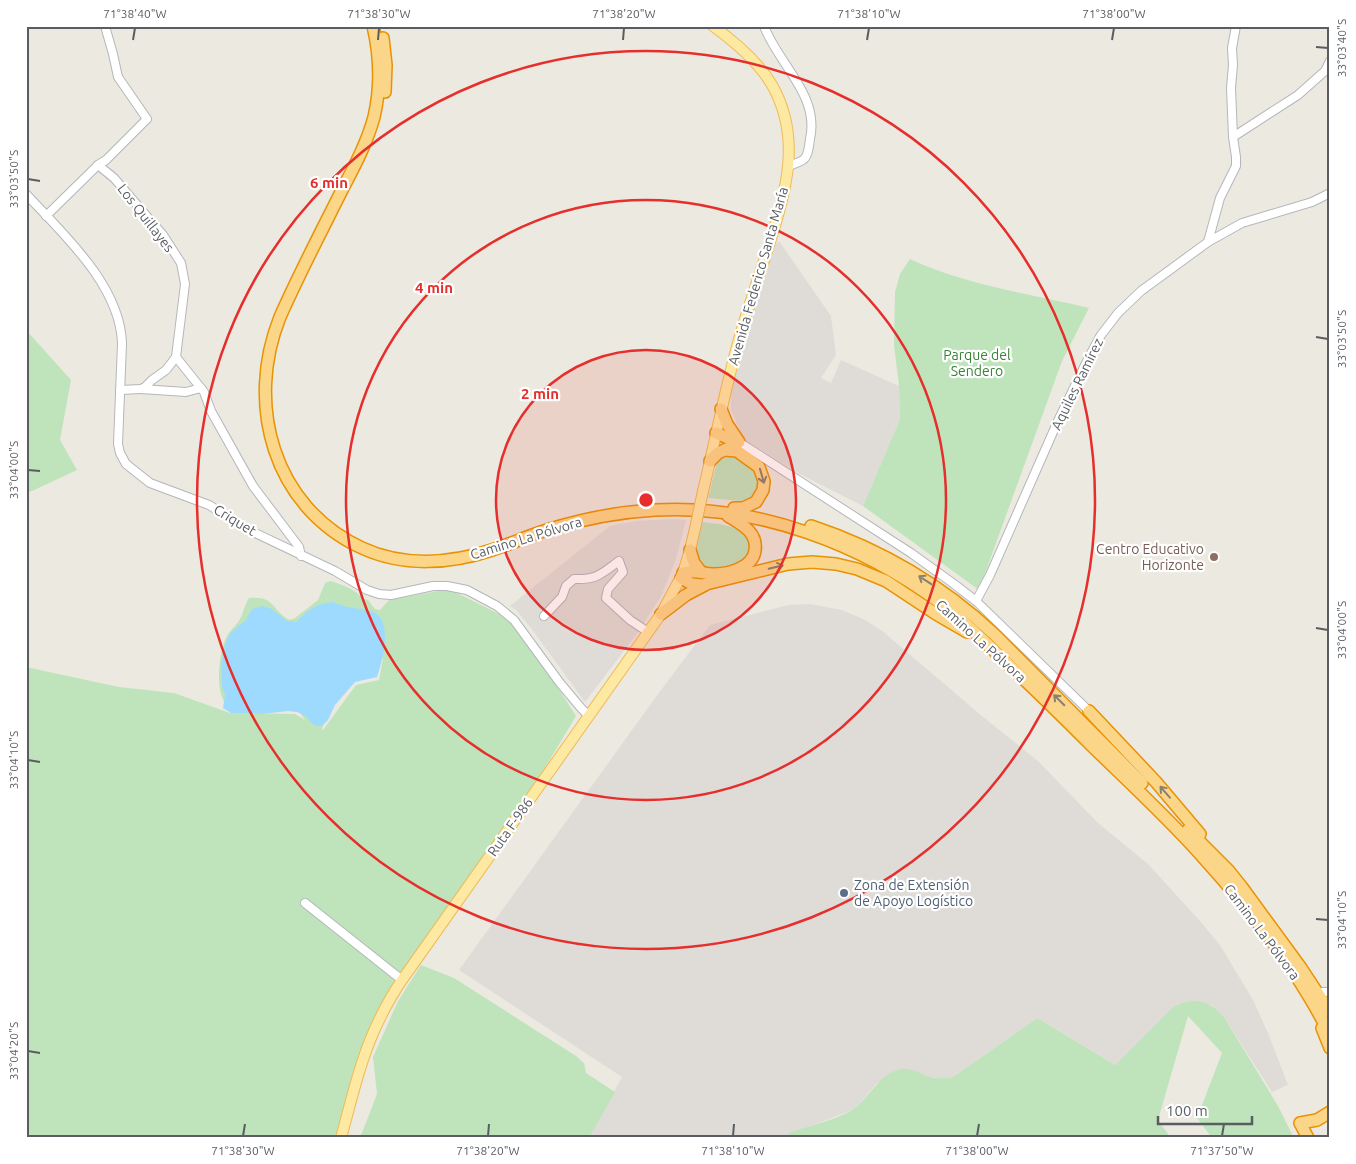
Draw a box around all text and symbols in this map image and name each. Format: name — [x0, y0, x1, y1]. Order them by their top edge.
text: 71°38'40"W — [103, 7, 167, 20]
text: 71°38'30"W — [347, 7, 411, 20]
text: 71°38'20"W — [592, 7, 656, 20]
text: 71°38'10"W — [837, 7, 901, 20]
text: 71°38'00"W — [1082, 7, 1146, 20]
text: 33°03'40"S — [1335, 19, 1348, 77]
text: 33°03'50"S — [7, 150, 20, 208]
text: 6 min — [310, 174, 348, 191]
street label: Los Quillayes — [114, 181, 178, 255]
street label: Avenida Federico Santa María — [725, 185, 791, 367]
text: 4 min — [415, 279, 453, 296]
text: 33°03'50"S — [1335, 310, 1348, 368]
street label: Aquiles Ramírez — [1048, 335, 1106, 433]
park label: Parque del Sendero — [943, 347, 1011, 379]
text: 2 min — [521, 385, 559, 402]
text: 33°04'00"S — [7, 441, 20, 499]
one-way arrow — [757, 467, 767, 483]
centre of rings — [637, 491, 655, 509]
street label: Criquet — [211, 501, 260, 539]
street label: Camino La Pólvora — [468, 513, 584, 563]
place label: Centro Educativo Horizonte — [1096, 541, 1204, 573]
marker: Centro Educativo Horizonte — [1208, 551, 1220, 563]
one-way arrow — [767, 562, 783, 571]
one-way arrow — [918, 575, 932, 585]
street label: Camino La Pólvora — [933, 596, 1029, 686]
text: 33°04'00"S — [1335, 601, 1348, 659]
one-way arrow — [1053, 694, 1065, 706]
text: 33°04'10"S — [7, 731, 20, 789]
one-way arrow — [1160, 786, 1171, 799]
street label: Ruta F-986 — [484, 795, 536, 859]
place label: Zona de Extensión de Apoyo Logístico — [854, 877, 973, 909]
street label: Camino La Pólvora — [1221, 881, 1303, 983]
marker: Zona de Extensión de Apoyo Logístico — [838, 887, 850, 899]
text: 33°04'10"S — [1335, 891, 1348, 949]
text: 33°04'20"S — [7, 1022, 20, 1080]
scale bar — [1158, 1094, 1252, 1126]
text: 100 m — [1166, 1102, 1208, 1119]
text: 71°38'30"W — [211, 1144, 275, 1157]
text: 71°38'20"W — [456, 1144, 520, 1157]
text: 71°38'10"W — [701, 1144, 765, 1157]
text: 71°38'00"W — [945, 1144, 1009, 1157]
text: 71°37'50"W — [1190, 1144, 1254, 1157]

